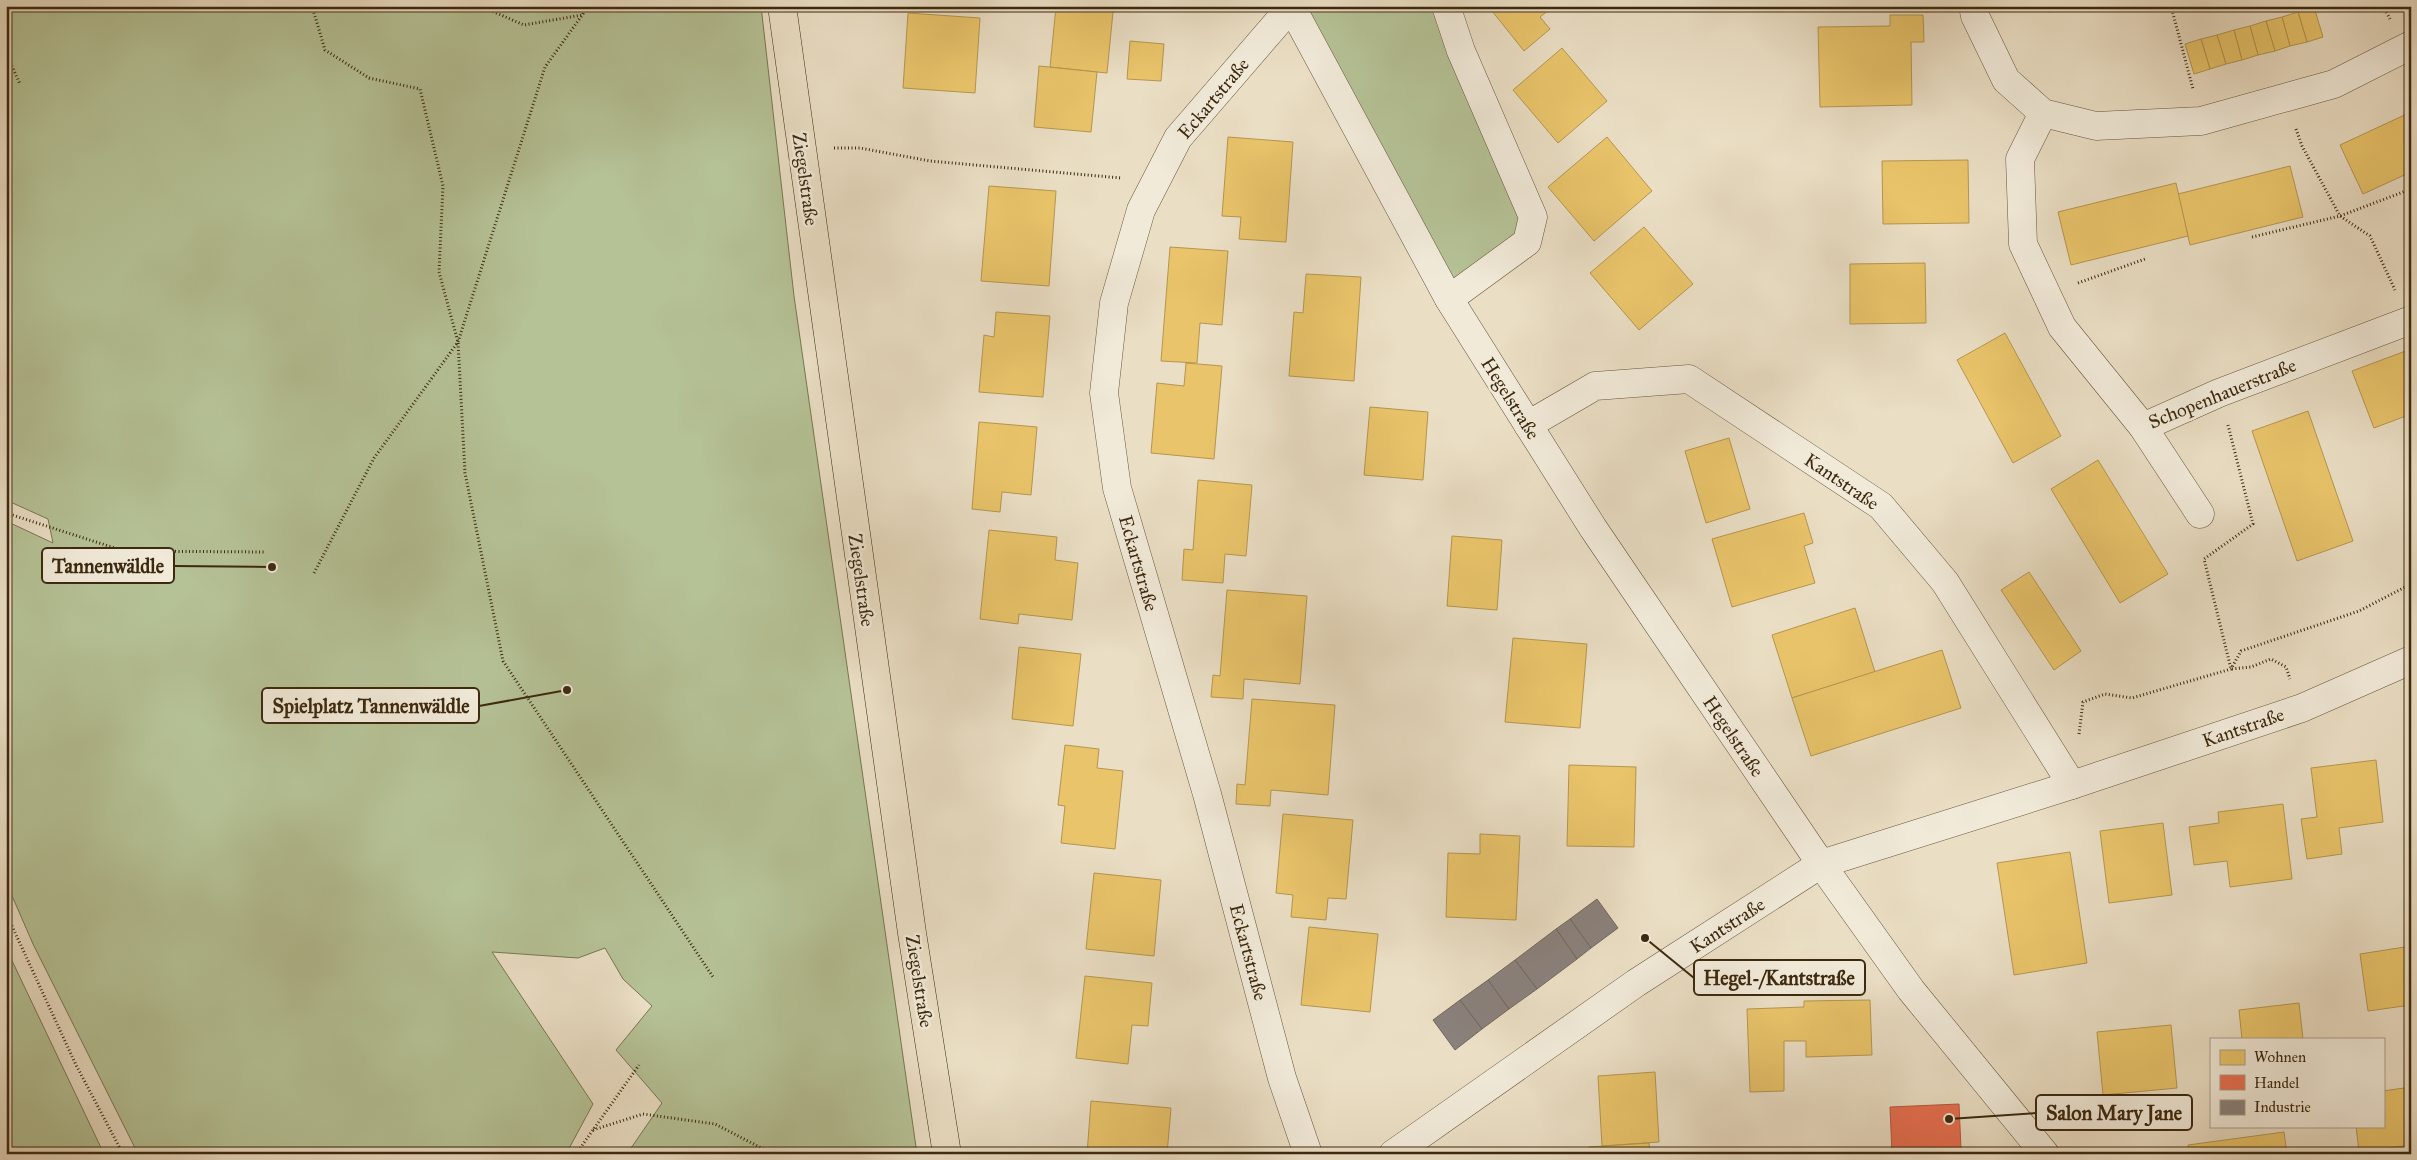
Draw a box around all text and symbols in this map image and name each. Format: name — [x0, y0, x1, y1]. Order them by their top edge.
street label: Eckartstraße — [1173, 53, 1254, 144]
street label: Ziegelstraße — [787, 131, 823, 227]
street label: Hegelstraße — [1475, 353, 1545, 444]
street label: Schopenhauerstraße — [2145, 353, 2299, 434]
street label: Kantstraße — [1800, 448, 1883, 515]
street label: Eckartstraße — [1114, 512, 1163, 614]
street label: Ziegelstraße — [843, 532, 879, 628]
callout: Tannenwäldle — [42, 548, 174, 583]
text: Tannenwäldle — [51, 554, 165, 578]
callout: Spielplatz Tannenwäldle — [262, 688, 479, 723]
street label: Hegelstraße — [1697, 691, 1769, 782]
text: Spielplatz Tannenwäldle — [272, 694, 470, 719]
street label: Kantstraße — [2199, 703, 2287, 752]
street label: Kantstraße — [1685, 893, 1769, 958]
street label: Eckartstraße — [1225, 901, 1272, 1003]
street label: Ziegelstraße — [900, 933, 938, 1029]
callout: Hegel-/Kantstraße — [1694, 960, 1865, 995]
text: Hegel-/Kantstraße — [1703, 966, 1855, 991]
legend — [2210, 1038, 2384, 1128]
text: Wohnen — [2254, 1048, 2306, 1066]
text: Handel — [2254, 1074, 2300, 1092]
callout: Salon Mary Jane — [2036, 1095, 2192, 1130]
text: Industrie — [2254, 1098, 2311, 1116]
text: Salon Mary Jane — [2046, 1101, 2183, 1127]

